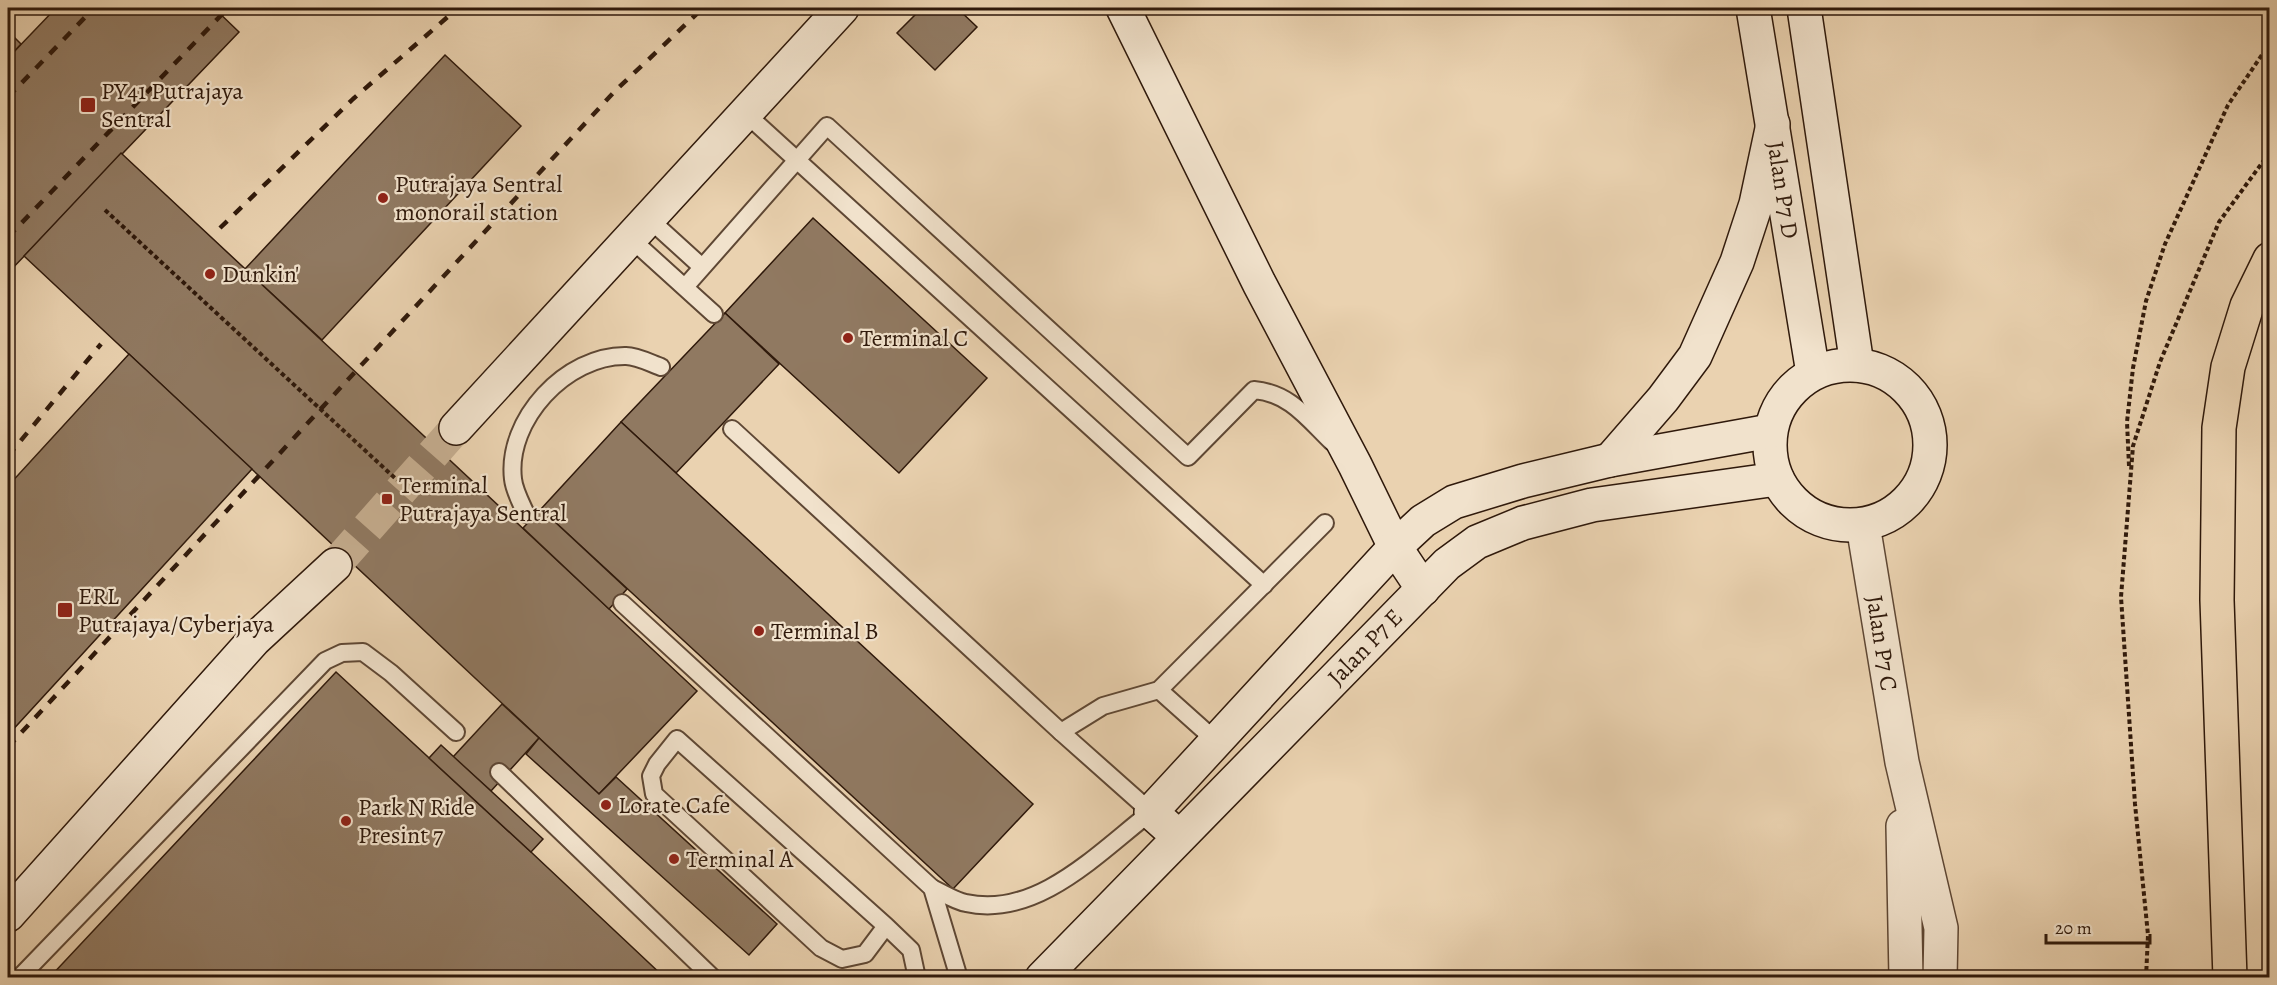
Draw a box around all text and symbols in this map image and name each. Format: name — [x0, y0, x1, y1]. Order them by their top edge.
place label: PY41 Putrajaya Sentral — [101, 75, 244, 135]
marker: PY41 Putrajaya Sentral — [79, 96, 97, 114]
street label: Jalan P7 D — [1760, 139, 1806, 241]
place label: Putrajaya Sentral monorail station — [395, 168, 562, 228]
marker: Putrajaya Sentral monorail station — [376, 191, 390, 205]
place label: Dunkin' — [222, 258, 299, 290]
marker: Dunkin' — [203, 267, 217, 281]
place label: Terminal C — [860, 322, 968, 354]
marker: Terminal C — [841, 331, 855, 345]
place label: Terminal Putrajaya Sentral — [399, 469, 566, 529]
marker: Terminal Putrajaya Sentral — [380, 492, 394, 506]
place label: ERL Putrajaya/Cyberjaya — [78, 580, 275, 640]
street label: Jalan P7 C — [1859, 593, 1905, 693]
marker: ERL Putrajaya/Cyberjaya — [56, 601, 74, 619]
street label: Jalan P7 E — [1320, 602, 1410, 692]
place label: Terminal B — [771, 615, 879, 647]
marker: Terminal B — [752, 624, 766, 638]
place label: Lorate Cafe — [618, 789, 730, 821]
place label: Park N Ride Presint 7 — [358, 791, 475, 851]
marker: Lorate Cafe — [599, 798, 613, 812]
marker: Park N Ride Presint 7 — [339, 814, 353, 828]
place label: Terminal A — [686, 843, 794, 875]
marker: Terminal A — [667, 852, 681, 866]
scale bar — [2046, 907, 2150, 945]
text: 20 m — [2055, 916, 2092, 940]

